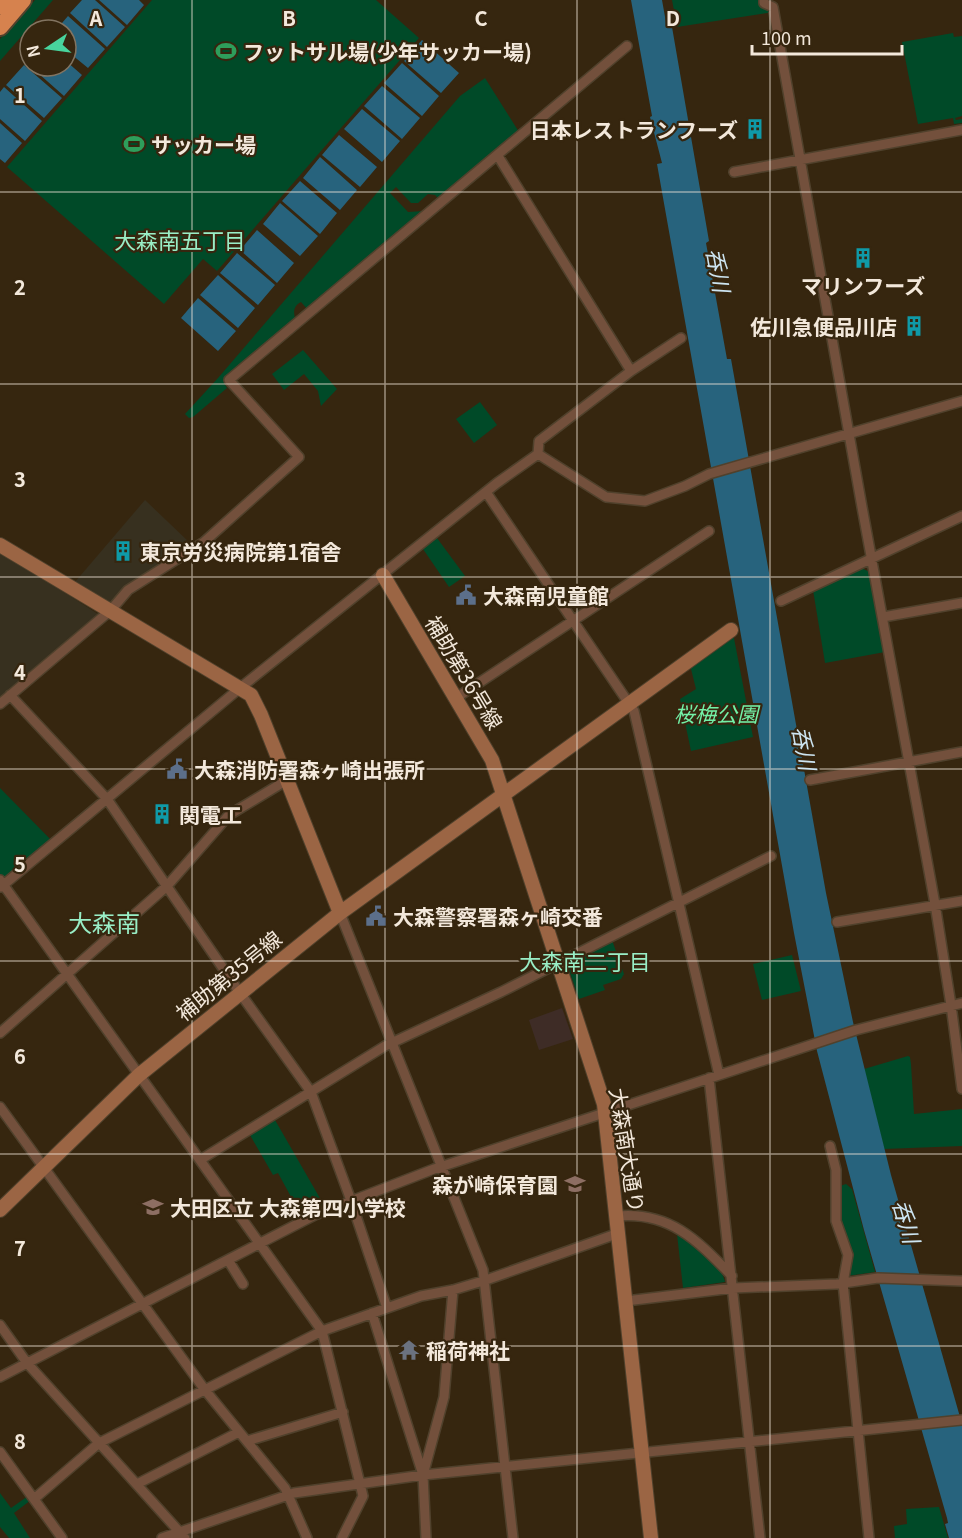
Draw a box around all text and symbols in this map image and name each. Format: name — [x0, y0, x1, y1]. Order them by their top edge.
text: A — [89, 3, 103, 32]
text: B — [282, 3, 296, 32]
text: C — [474, 3, 488, 32]
text: D — [666, 3, 680, 32]
north arrow — [18, 18, 78, 78]
scale bar — [752, 18, 902, 56]
text: 100 m — [761, 24, 812, 50]
place label: フットサル場(少年サッカー場) — [243, 36, 532, 66]
sports icon: フットサル場(少年サッカー場) — [214, 39, 238, 63]
text: N — [19, 43, 45, 60]
text: 1 — [14, 80, 26, 109]
place label: 日本レストランフーズ — [530, 114, 738, 144]
building icon: 日本レストランフーズ — [743, 117, 767, 141]
place label: サッカー場 — [151, 129, 256, 159]
sports icon: サッカー場 — [122, 132, 146, 156]
district label: 大森南五丁目 — [114, 223, 246, 255]
water label: 呑川 — [700, 246, 740, 296]
building icon: マリンフーズ — [851, 246, 875, 270]
place label: マリンフーズ — [801, 270, 925, 300]
text: 2 — [14, 272, 26, 301]
place label: 佐川急便品川店 — [750, 311, 897, 341]
building icon: 佐川急便品川店 — [902, 314, 926, 338]
text: 3 — [14, 464, 26, 493]
place label: 東京労災病院第1宿舎 — [140, 536, 341, 566]
building icon: 東京労災病院第1宿舎 — [111, 539, 135, 563]
place label: 大森南児童館 — [483, 580, 609, 610]
public building icon: 大森南児童館 — [454, 583, 478, 607]
street label: 補助第36号線 — [419, 609, 511, 735]
text: 4 — [14, 657, 26, 686]
park label: 桜梅公園 — [674, 698, 761, 728]
water label: 呑川 — [786, 724, 826, 774]
place label: 大森消防署森ヶ崎出張所 — [194, 754, 425, 784]
public building icon: 大森消防署森ヶ崎出張所 — [165, 757, 189, 781]
place label: 関電工 — [179, 799, 242, 829]
building icon: 関電工 — [150, 802, 174, 826]
text: 5 — [14, 849, 26, 878]
place label: 大森警察署森ヶ崎交番 — [393, 901, 603, 931]
district label: 大森南 — [68, 904, 140, 939]
public building icon: 大森警察署森ヶ崎交番 — [364, 904, 388, 928]
street label: 補助第35号線 — [169, 923, 287, 1027]
district label: 大森南二丁目 — [519, 944, 651, 976]
text: 6 — [14, 1041, 26, 1070]
street label: 大森南大通り — [603, 1085, 653, 1215]
place label: 森が崎保育園 — [432, 1169, 558, 1199]
school or university icon: 森が崎保育園 — [563, 1172, 587, 1196]
place label: 大田区立 大森第四小学校 — [170, 1192, 406, 1222]
school or university icon: 大田区立 大森第四小学校 — [141, 1195, 165, 1219]
water label: 呑川 — [887, 1195, 930, 1248]
text: 7 — [14, 1233, 26, 1262]
place label: 稲荷神社 — [426, 1335, 510, 1365]
temple icon: 稲荷神社 — [397, 1338, 421, 1362]
text: 8 — [14, 1426, 26, 1455]

